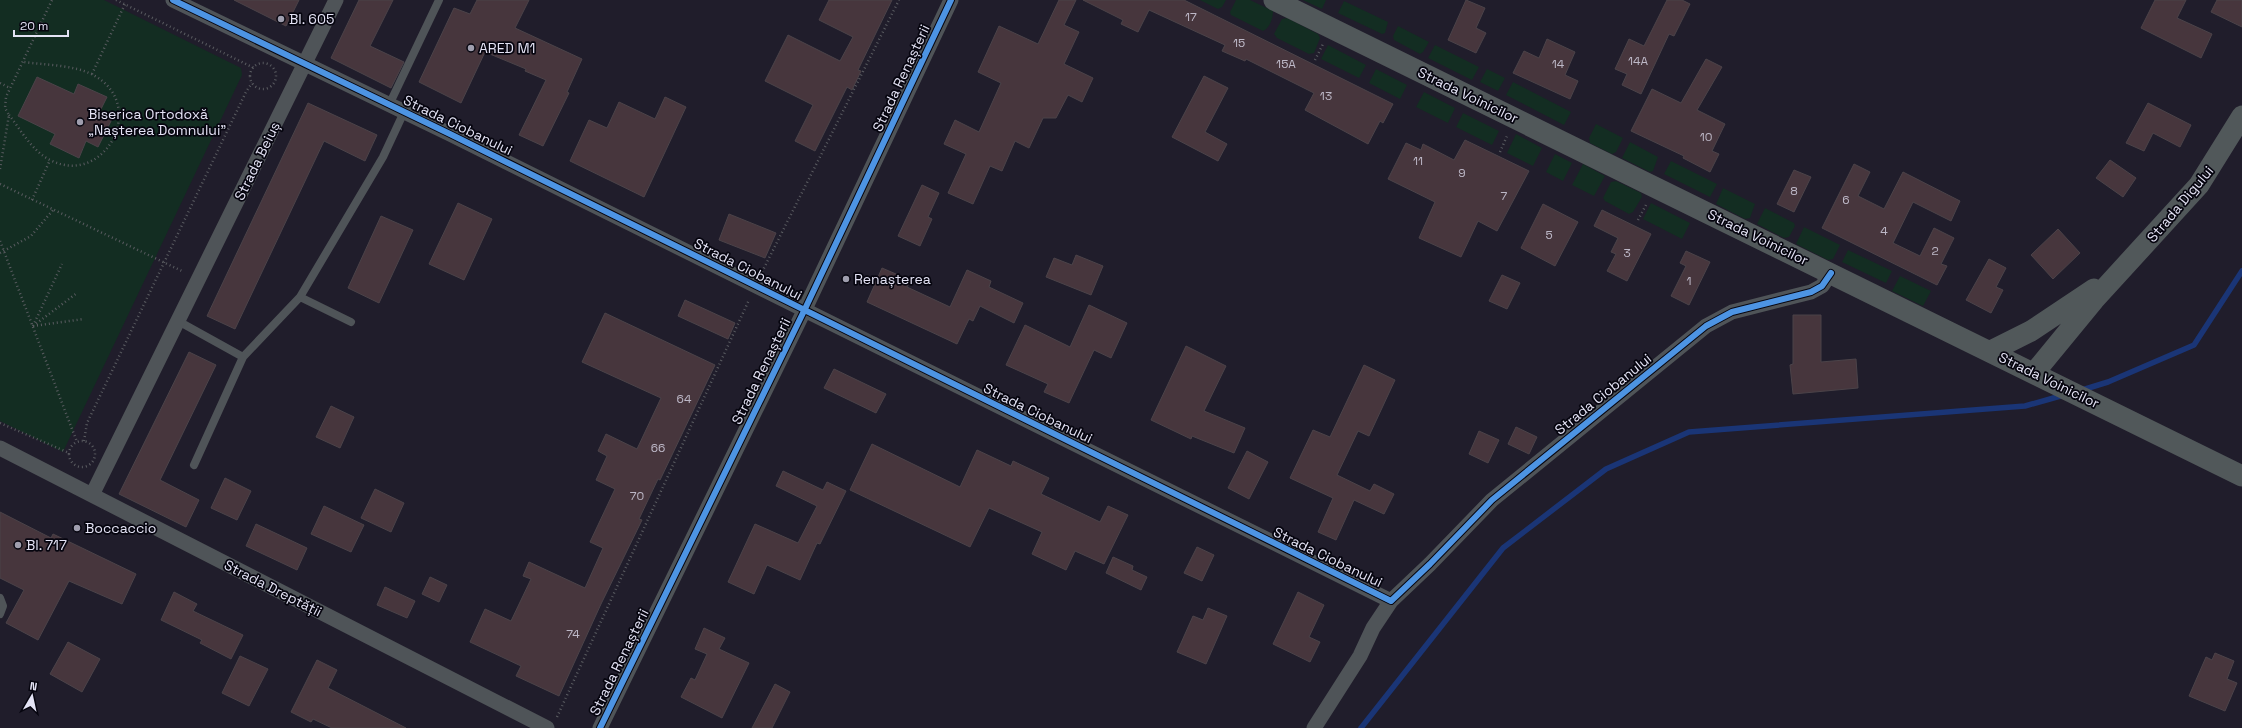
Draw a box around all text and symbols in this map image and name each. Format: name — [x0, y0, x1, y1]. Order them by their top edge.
house number: 17 — [1185, 9, 1197, 25]
place label: Bl. 605 — [289, 10, 334, 28]
scale bar — [14, 12, 68, 38]
marker: Bl. 605 — [276, 14, 286, 24]
text: 20 m — [20, 18, 48, 34]
street label: Strada Renașterii — [868, 22, 934, 134]
house number: 15 — [1233, 35, 1245, 51]
place label: ARED M1 — [479, 39, 535, 57]
marker: ARED M1 — [466, 43, 476, 53]
house number: 14A — [1628, 53, 1648, 69]
house number: 15A — [1276, 56, 1296, 72]
house number: 14 — [1552, 56, 1565, 72]
street label: Strada Voinicilor — [1415, 63, 1521, 127]
house number: 13 — [1320, 88, 1332, 104]
street label: Strada Ciobanului — [400, 91, 516, 159]
place label: Biserica Ortodoxă „Nașterea Domnului” — [88, 105, 226, 139]
marker: Biserica Ortodoxă „Nașterea Domnului” — [75, 117, 85, 127]
street label: Strada Beiuș — [230, 119, 284, 203]
house number: 10 — [1700, 129, 1712, 145]
house number: 11 — [1413, 153, 1423, 169]
street label: Strada Digului — [2143, 162, 2217, 246]
house number: 9 — [1458, 165, 1466, 181]
house number: 8 — [1790, 183, 1798, 199]
house number: 7 — [1501, 188, 1508, 204]
house number: 6 — [1842, 192, 1850, 208]
street label: Strada Voinicilor — [1705, 205, 1811, 269]
house number: 4 — [1880, 223, 1888, 239]
house number: 5 — [1545, 227, 1553, 243]
street label: Strada Ciobanului — [691, 234, 805, 304]
house number: 2 — [1931, 243, 1939, 259]
house number: 3 — [1623, 245, 1631, 261]
place label: Renașterea — [854, 270, 931, 288]
house number: 1 — [1686, 273, 1692, 289]
marker: Renașterea — [841, 274, 851, 284]
street label: Strada Renașterii — [727, 315, 795, 427]
street label: Strada Voinicilor — [1996, 348, 2102, 412]
street label: Strada Ciobanului — [1551, 349, 1655, 439]
street label: Strada Ciobanului — [980, 379, 1096, 447]
house number: 64 — [677, 391, 692, 407]
house number: 66 — [651, 440, 665, 456]
house number: 70 — [630, 488, 644, 504]
place label: Boccaccio — [85, 519, 156, 537]
marker: Boccaccio — [72, 523, 82, 533]
street label: Strada Ciobanului — [1270, 523, 1386, 591]
place label: Bl. 717 — [26, 536, 67, 554]
marker: Bl. 717 — [13, 540, 23, 550]
street label: Strada Dreptății — [221, 556, 325, 620]
street label: Strada Renașterii — [585, 606, 653, 718]
house number: 74 — [566, 626, 580, 642]
north arrow — [12, 676, 52, 716]
text: N — [29, 679, 38, 694]

